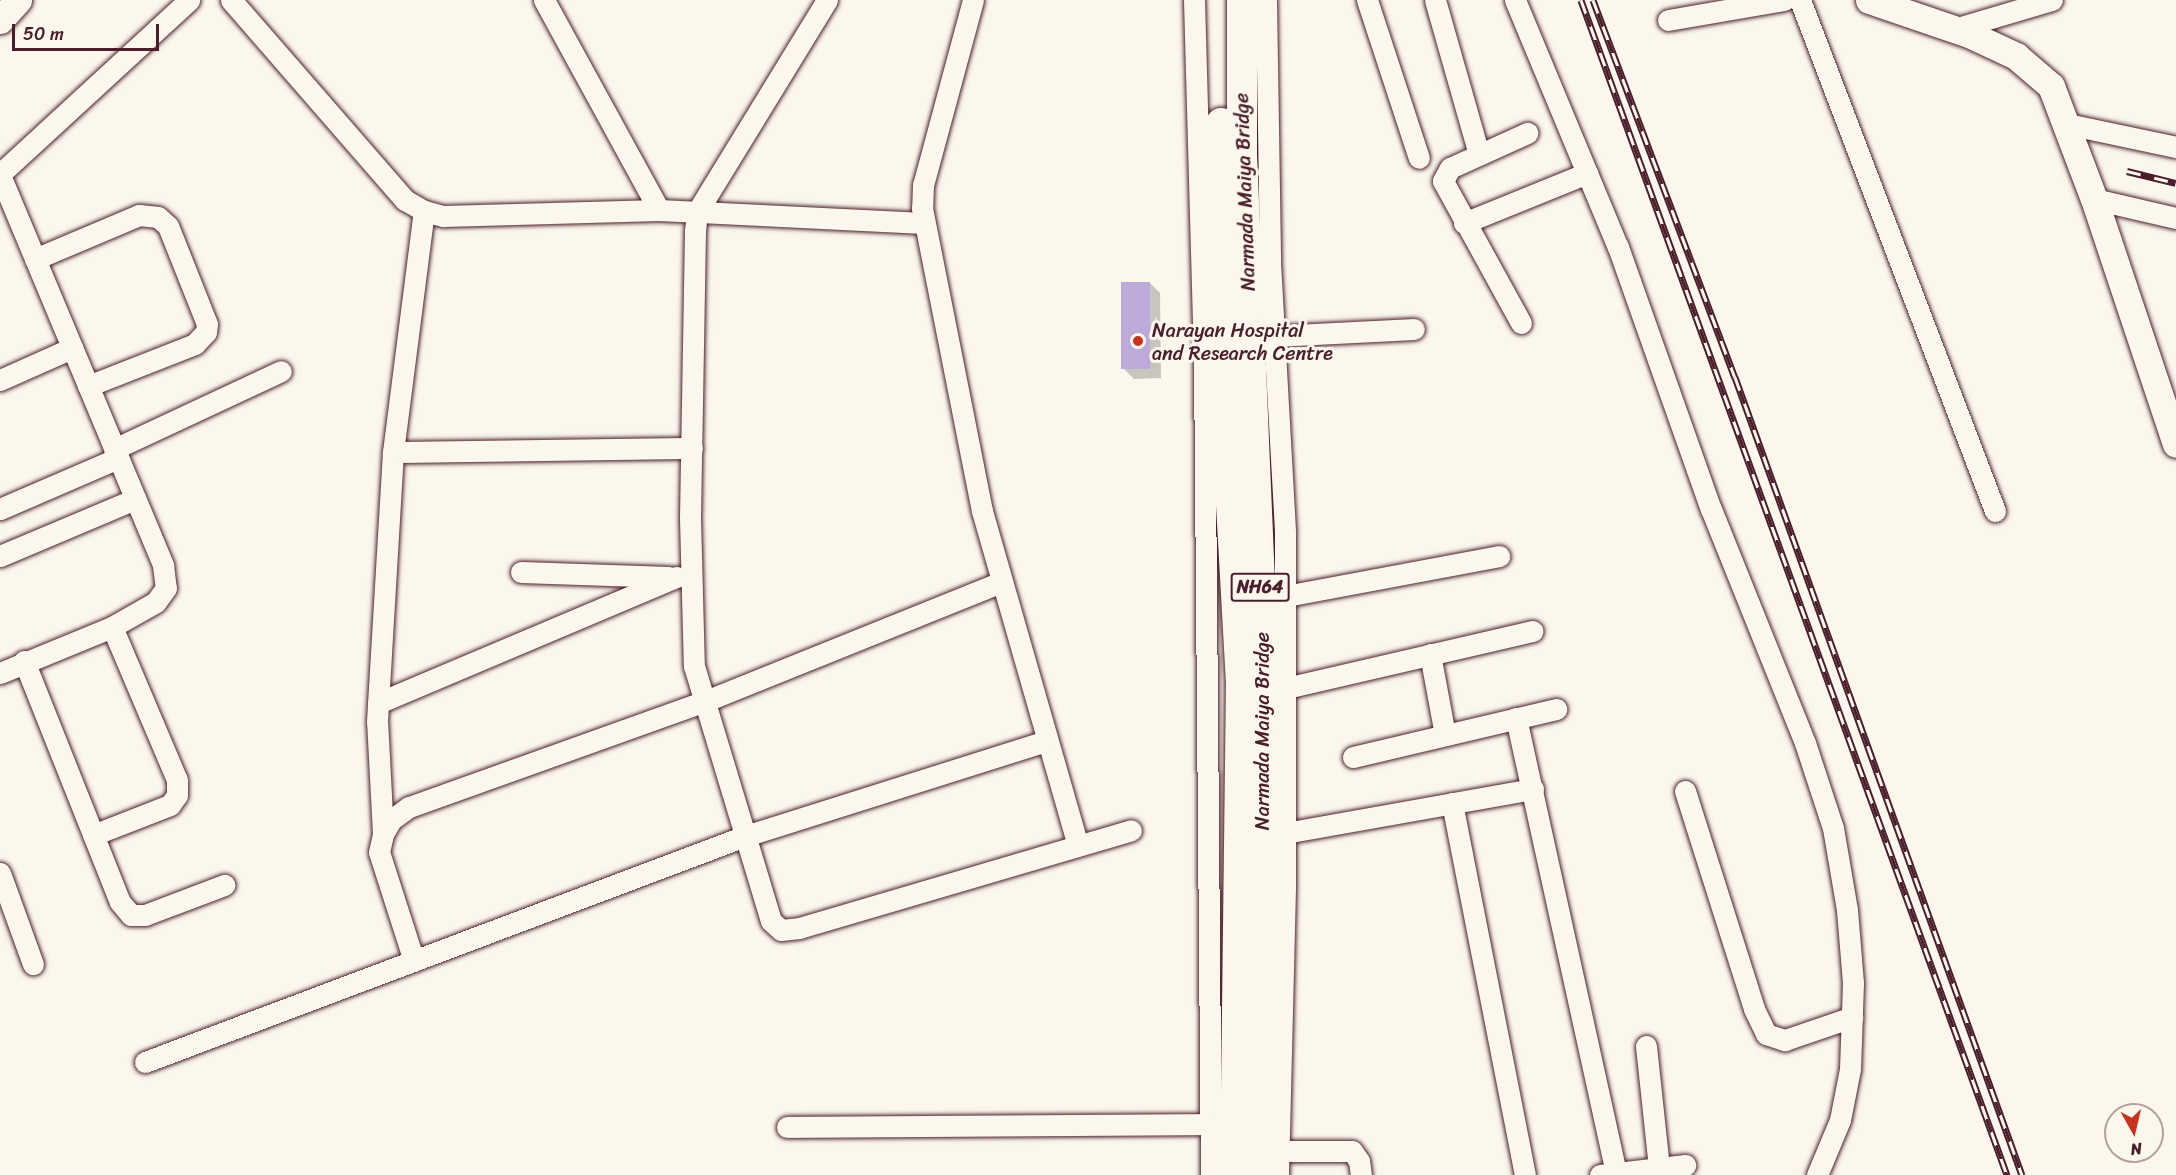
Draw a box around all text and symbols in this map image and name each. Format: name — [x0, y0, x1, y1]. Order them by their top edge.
scale bar — [15, 12, 162, 50]
text: 50 m — [23, 18, 64, 50]
street label: Narmada Maiya Bridge — [1230, 93, 1260, 291]
place label: Narayan Hospital and Research Centre — [1152, 318, 1335, 365]
marker: Narayan Hospital and Research Centre — [1129, 332, 1147, 350]
road number: NH64 — [1230, 572, 1290, 602]
street label: Narmada Maiya Bridge — [1250, 632, 1274, 830]
north arrow — [2104, 1103, 2164, 1163]
text: N — [2129, 1134, 2144, 1164]

